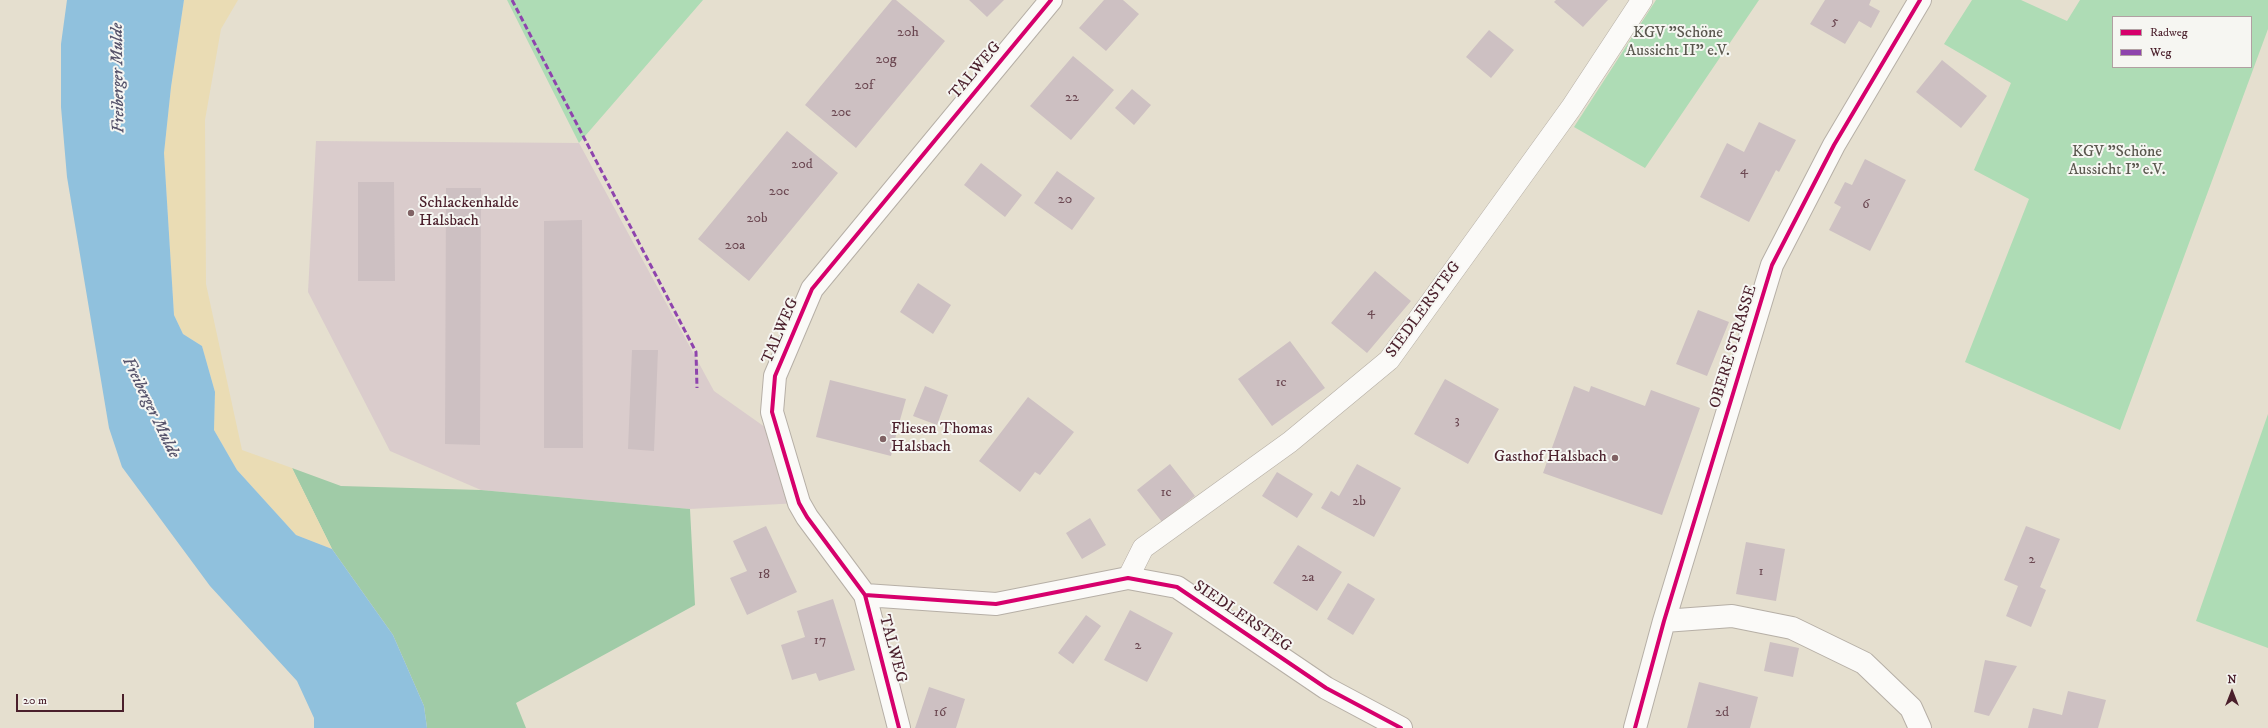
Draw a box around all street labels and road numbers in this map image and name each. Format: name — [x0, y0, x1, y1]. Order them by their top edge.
street label: TALWEG — [946, 38, 1006, 104]
street label: SIEDLERSTEG — [1383, 258, 1465, 362]
street label: OBERE STRASSE — [1706, 283, 1762, 411]
street label: TALWEG — [759, 295, 803, 367]
street label: SIEDLERSTEG — [1189, 577, 1295, 657]
street label: TALWEG — [874, 613, 910, 685]

